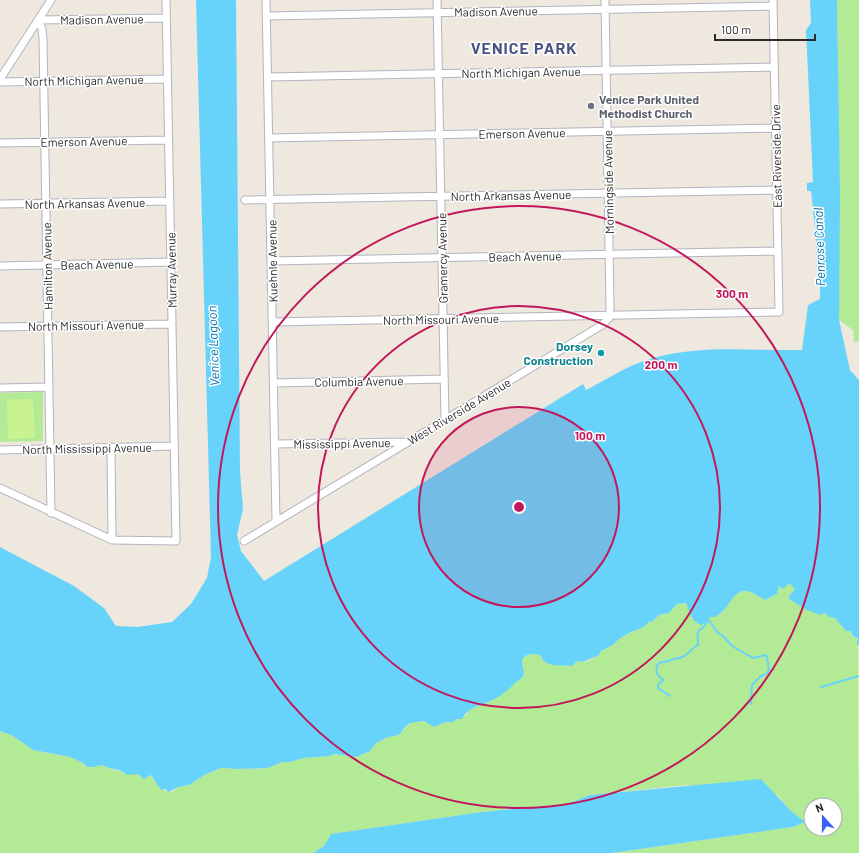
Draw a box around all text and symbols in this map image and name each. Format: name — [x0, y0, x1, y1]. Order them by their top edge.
street label: Madison Avenue — [454, 3, 538, 19]
street label: Madison Avenue — [60, 11, 144, 27]
scale bar — [715, 16, 815, 42]
text: 100 m — [721, 22, 751, 36]
district label: VENICE PARK — [471, 38, 577, 57]
street label: North Michigan Avenue — [461, 64, 581, 80]
street label: North Michigan Avenue — [24, 72, 144, 88]
place label: Venice Park United Methodist Church — [599, 92, 699, 120]
marker: Venice Park United Methodist Church — [586, 101, 596, 111]
street label: East Riverside Drive — [768, 104, 784, 208]
street label: Emerson Avenue — [478, 125, 566, 141]
street label: Morningside Avenue — [600, 130, 616, 234]
street label: Emerson Avenue — [40, 133, 128, 149]
street label: North Arkansas Avenue — [450, 187, 572, 203]
street label: North Arkansas Avenue — [24, 195, 146, 211]
water label: Penrose Canal — [810, 207, 828, 286]
street label: Gramercy Avenue — [434, 213, 450, 303]
street label: Kuehnle Avenue — [264, 219, 280, 303]
street label: Hamilton Avenue — [39, 222, 55, 310]
street label: Murray Avenue — [163, 232, 179, 308]
street label: Beach Avenue — [488, 248, 562, 264]
street label: Beach Avenue — [60, 256, 134, 272]
text: 300 m — [716, 286, 748, 300]
water label: Venice Lagoon — [204, 305, 222, 387]
street label: North Missouri Avenue — [383, 311, 499, 327]
street label: North Missouri Avenue — [28, 317, 144, 333]
place label: Dorsey Construction — [523, 339, 593, 367]
marker: Dorsey Construction — [596, 348, 606, 358]
text: 200 m — [645, 357, 677, 371]
street label: Columbia Avenue — [314, 373, 404, 389]
street label: West Riverside Avenue — [405, 375, 513, 447]
text: 100 m — [575, 428, 605, 442]
street label: Mississippi Avenue — [293, 435, 391, 451]
street label: North Mississippi Avenue — [22, 440, 152, 456]
centre of rings — [512, 500, 526, 514]
north arrow — [803, 797, 843, 837]
text: N — [813, 800, 825, 815]

